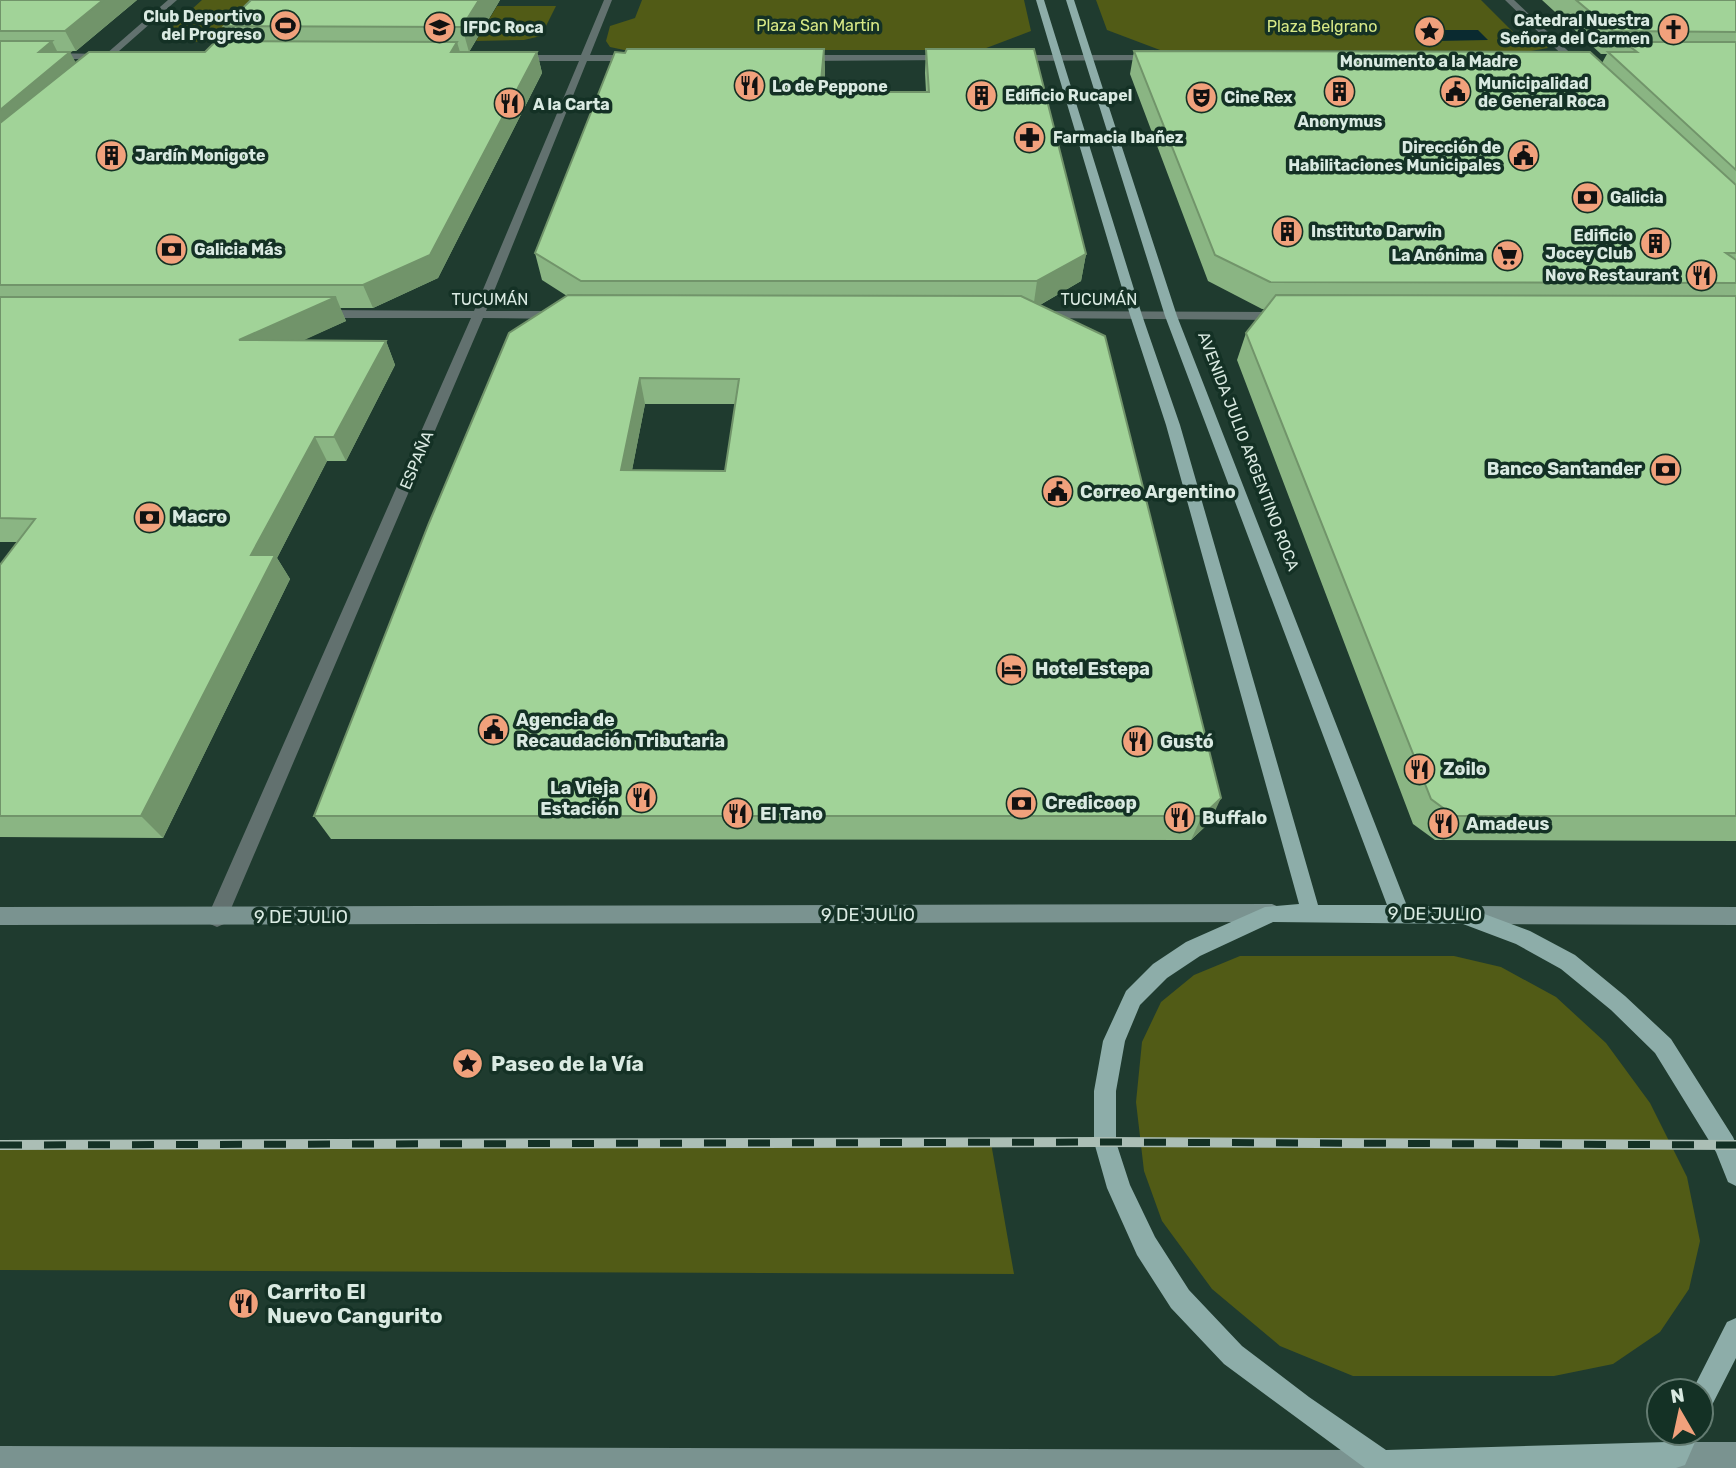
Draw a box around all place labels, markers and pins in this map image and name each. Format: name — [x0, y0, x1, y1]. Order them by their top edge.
place label: Club Deportivo del Progreso — [143, 7, 262, 44]
sports icon: Club Deportivo del Progreso — [268, 8, 302, 42]
school or university icon: IFDC Roca — [423, 10, 457, 44]
place label: Catedral Nuestra Señora del Carmen — [1500, 11, 1650, 48]
church icon: Catedral Nuestra Señora del Carmen — [1656, 12, 1690, 46]
place icon: Monumento a la Madre — [1412, 15, 1446, 49]
place label: IFDC Roca — [463, 18, 544, 37]
place label: Monumento a la Madre — [1340, 52, 1518, 71]
restaurant icon: Lo de Peppone — [732, 69, 766, 103]
place label: Municipalidad de General Roca — [1478, 74, 1606, 111]
building icon: Anonymus — [1323, 75, 1357, 109]
public building icon: Municipalidad de General Roca — [1438, 75, 1472, 109]
place label: Lo de Peppone — [772, 77, 888, 96]
building icon: Edificio Rucapel — [965, 78, 999, 112]
theatre icon: Cine Rex — [1184, 80, 1218, 114]
place label: Edificio Rucapel — [1005, 86, 1132, 105]
restaurant icon: A la Carta — [493, 87, 527, 121]
place label: Cine Rex — [1224, 88, 1293, 107]
place label: A la Carta — [533, 95, 610, 114]
place label: Anonymus — [1298, 112, 1383, 131]
pharmacy icon: Farmacia Ibañez — [1013, 120, 1047, 154]
place label: Farmacia Ibañez — [1053, 128, 1184, 147]
building icon: Jardín Monigote — [95, 138, 129, 172]
place label: Dirección de Habilitaciones Municipales — [1288, 138, 1501, 175]
public building icon: Dirección de Habilitaciones Municipales — [1507, 139, 1541, 173]
place label: Jardín Monigote — [135, 146, 265, 165]
bank icon: Galicia — [1570, 180, 1604, 214]
place label: Galicia — [1610, 188, 1664, 207]
building icon: Instituto Darwin — [1271, 214, 1305, 248]
place label: Instituto Darwin — [1311, 222, 1442, 241]
place label: Edificio Jocey Club — [1545, 226, 1633, 263]
building icon: Edificio Jocey Club — [1639, 227, 1673, 261]
bank icon: Galicia Más — [154, 232, 188, 266]
supermarket icon: La Anónima — [1490, 238, 1524, 272]
place label: Galicia Más — [194, 240, 283, 259]
place label: La Anónima — [1392, 246, 1484, 265]
restaurant icon: Novo Restaurant — [1685, 258, 1719, 292]
place label: Novo Restaurant — [1545, 266, 1680, 285]
bank icon: Banco Santander — [1648, 452, 1682, 486]
place label: Banco Santander — [1487, 458, 1642, 480]
public building icon: Correo Argentino — [1040, 475, 1074, 509]
place label: Correo Argentino — [1080, 481, 1236, 503]
bank icon: Macro — [132, 500, 166, 534]
place label: Macro — [172, 506, 227, 528]
hotel icon: Hotel Estepa — [995, 652, 1029, 686]
place label: Hotel Estepa — [1035, 658, 1150, 680]
place label: Agencia de Recaudación Tributaria — [516, 709, 725, 752]
public building icon: Agencia de Recaudación Tributaria — [476, 713, 510, 747]
restaurant icon: Gustó — [1120, 725, 1154, 759]
place label: Gustó — [1160, 731, 1214, 753]
restaurant icon: Zoilo — [1403, 752, 1437, 786]
place label: Zoilo — [1443, 758, 1487, 780]
place label: La Vieja Estación — [540, 777, 619, 820]
restaurant icon: La Vieja Estación — [625, 781, 659, 815]
bank icon: Credicoop — [1005, 786, 1039, 820]
place label: Credicoop — [1045, 792, 1137, 814]
restaurant icon: El Tano — [720, 797, 754, 831]
restaurant icon: Buffalo — [1162, 801, 1196, 835]
place label: El Tano — [760, 803, 823, 825]
place label: Buffalo — [1202, 807, 1267, 829]
restaurant icon: Amadeus — [1426, 807, 1460, 841]
place label: Amadeus — [1466, 813, 1550, 835]
place icon: Paseo de la Vía — [451, 1047, 485, 1081]
place label: Paseo de la Vía — [491, 1051, 644, 1076]
place label: Carrito El Nuevo Cangurito — [267, 1279, 443, 1328]
restaurant icon: Carrito El Nuevo Cangurito — [227, 1287, 261, 1321]

